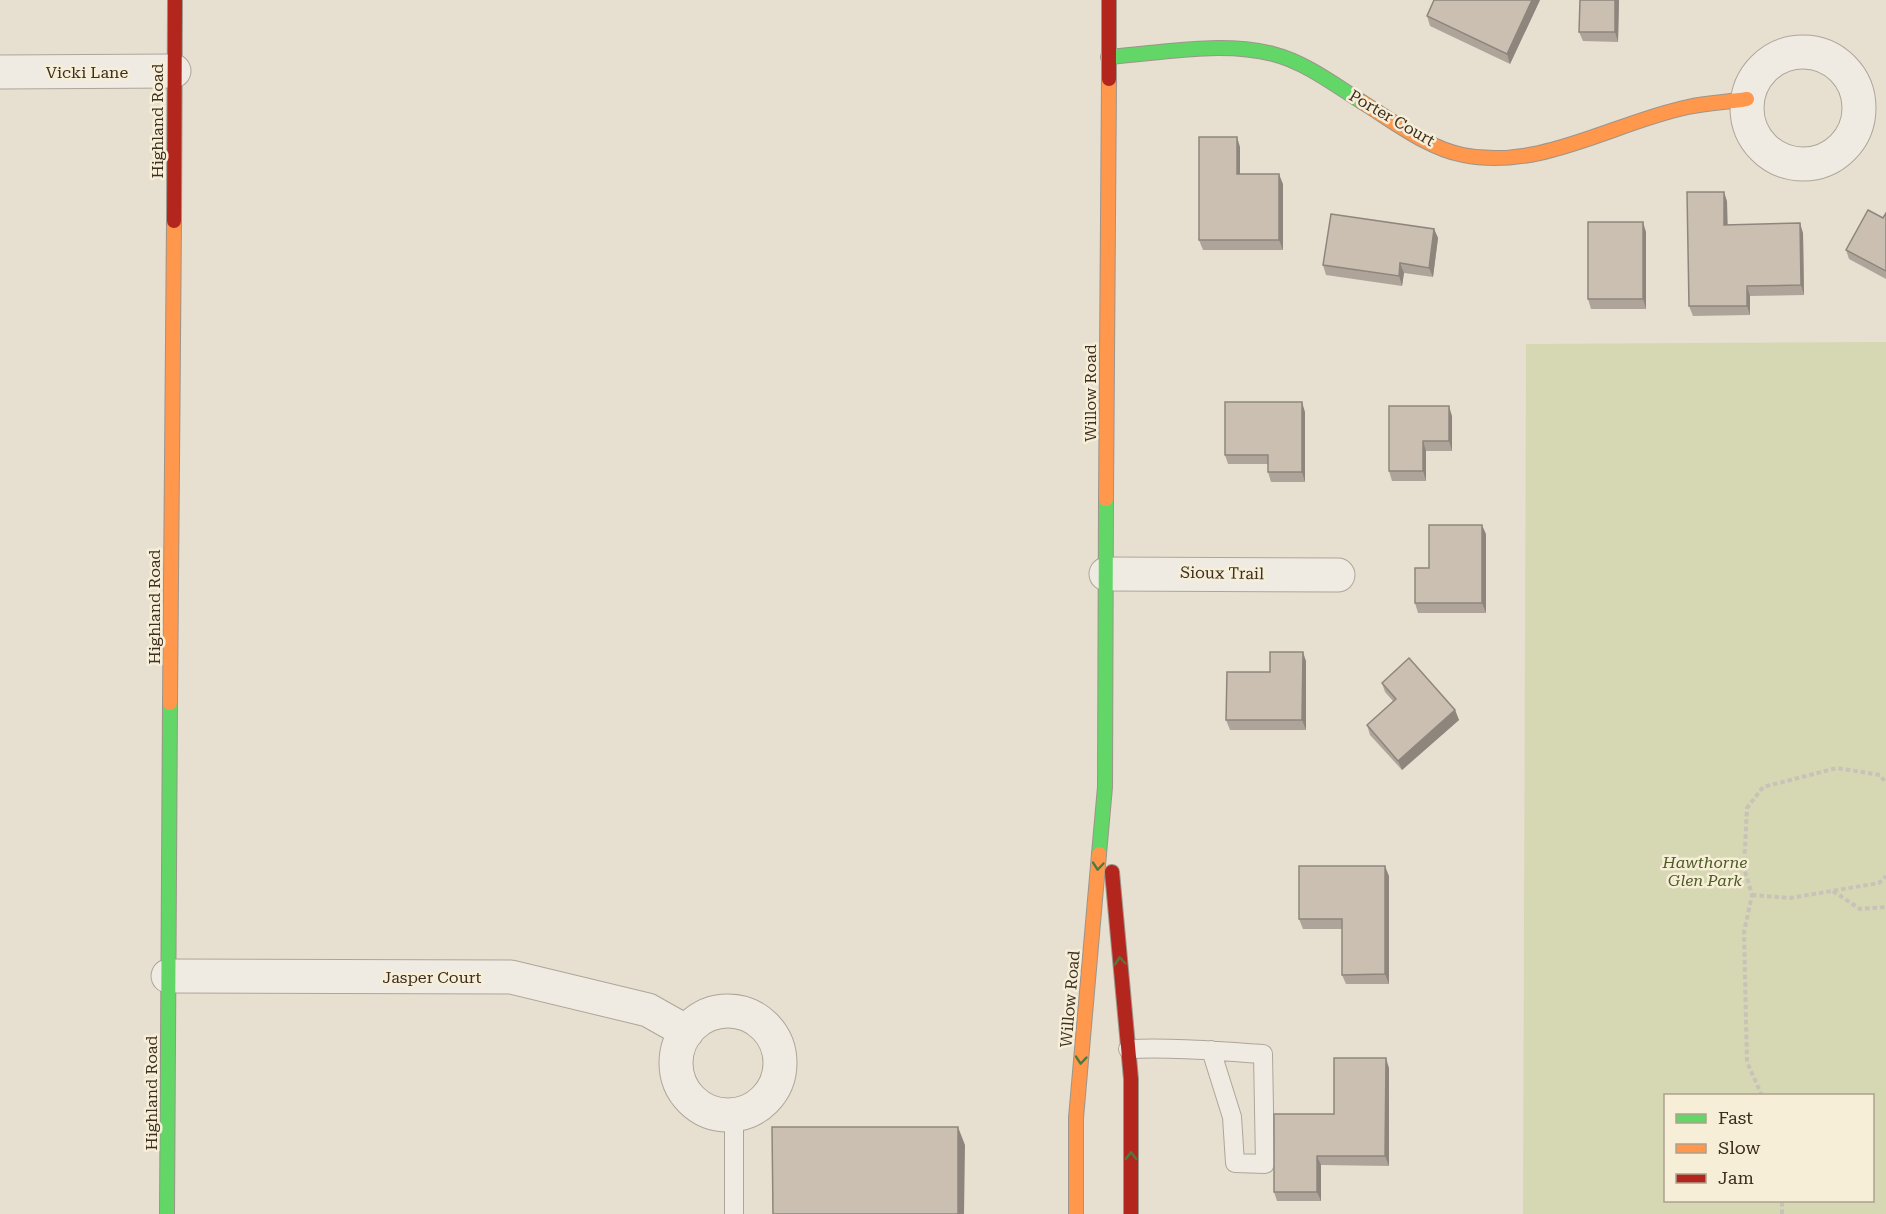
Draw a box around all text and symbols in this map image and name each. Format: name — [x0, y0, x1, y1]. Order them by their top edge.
street label: Vicki Lane — [46, 63, 128, 82]
street label: Highland Road — [148, 63, 167, 179]
street label: Porter Court — [1346, 86, 1438, 150]
street label: Willow Road — [1081, 344, 1100, 442]
street label: Highland Road — [145, 549, 164, 665]
street label: Sioux Trail — [1180, 563, 1264, 583]
park label: Hawthorne Glen Park — [1662, 853, 1747, 890]
one-way arrow — [1092, 861, 1105, 870]
street label: Willow Road — [1056, 950, 1084, 1048]
one-way arrow — [1114, 956, 1127, 966]
street label: Jasper Court — [383, 968, 481, 987]
street label: Highland Road — [142, 1035, 161, 1151]
one-way arrow — [1075, 1055, 1088, 1065]
legend — [1664, 1094, 1874, 1202]
text: Fast — [1718, 1107, 1753, 1128]
text: Slow — [1718, 1137, 1760, 1158]
one-way arrow — [1125, 1151, 1137, 1160]
text: Jam — [1718, 1167, 1754, 1188]

